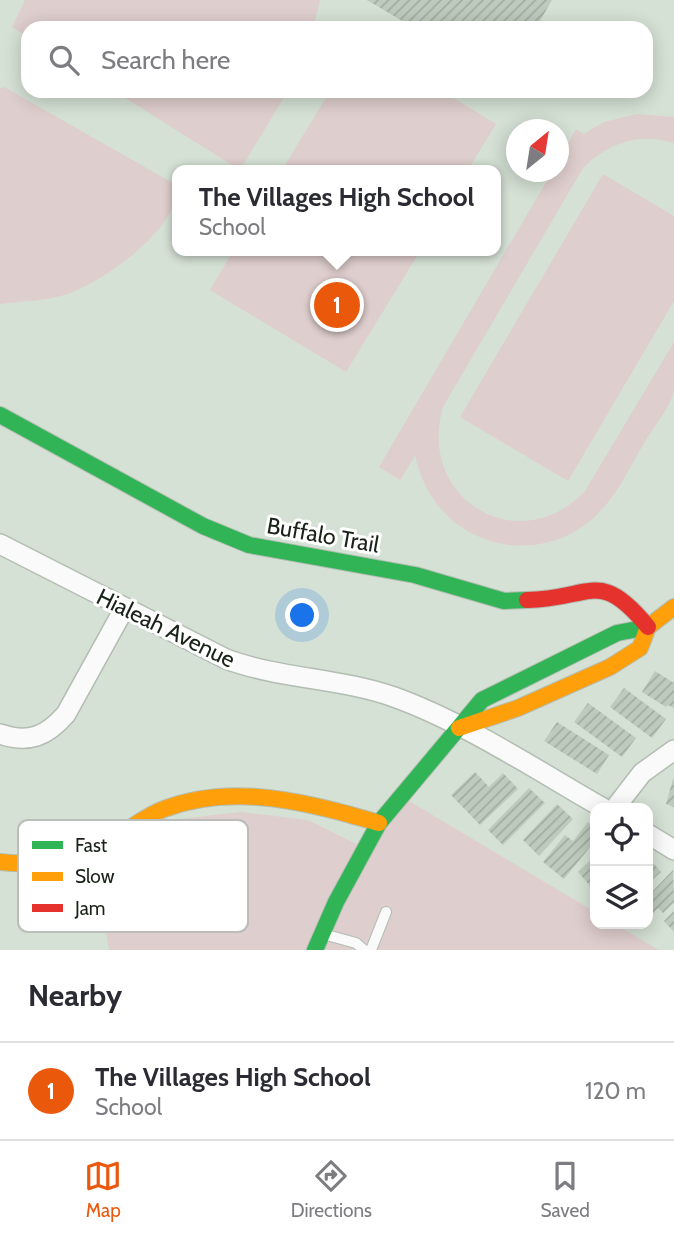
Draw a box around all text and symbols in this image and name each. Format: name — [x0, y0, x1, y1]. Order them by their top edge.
search box — [21, 21, 653, 98]
icon: search — [45, 41, 83, 79]
text: Search here — [101, 44, 230, 76]
north arrow — [506, 119, 569, 182]
popup — [172, 165, 501, 256]
text: The Villages High School — [199, 181, 474, 213]
text: School — [199, 213, 266, 241]
pin: 1 — [314, 279, 360, 331]
street label: Buffalo Trail — [265, 511, 382, 559]
street label: Hialeah Avenue — [92, 582, 240, 674]
your location — [285, 598, 319, 632]
map controls — [590, 803, 653, 929]
button: locate — [590, 803, 653, 866]
legend — [18, 820, 248, 932]
text: Fast — [75, 834, 108, 857]
text: Slow — [75, 865, 115, 888]
button: layers — [590, 866, 653, 929]
text: Jam — [74, 897, 105, 920]
text: Nearby — [28, 977, 122, 1014]
text: The Villages High School — [95, 1061, 371, 1093]
text: 1 — [47, 1077, 55, 1105]
text: 120 m — [585, 1077, 646, 1105]
text: School — [95, 1093, 162, 1121]
tab: Map — [84, 1157, 122, 1222]
tab: Directions — [291, 1157, 372, 1222]
tab: Saved — [540, 1157, 590, 1222]

